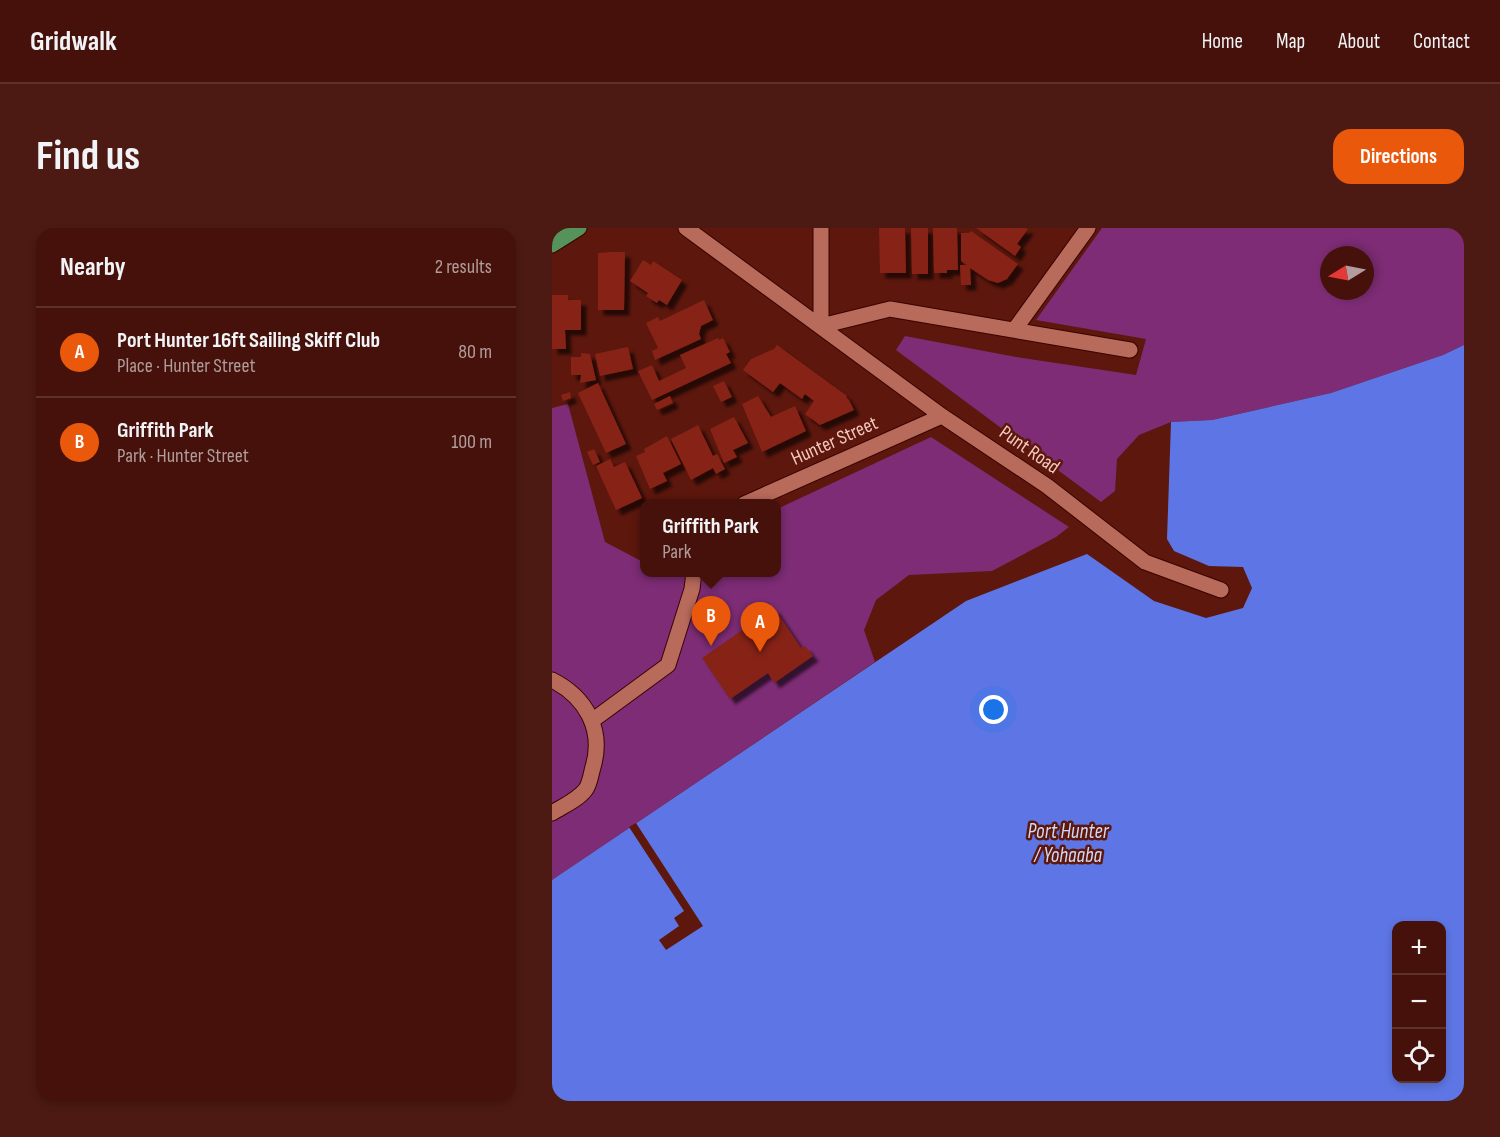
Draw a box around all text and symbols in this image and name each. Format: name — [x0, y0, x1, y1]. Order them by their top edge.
text: Gridwalk — [30, 25, 117, 58]
text: Home — [1202, 29, 1243, 54]
text: Map — [1276, 29, 1305, 54]
text: About — [1338, 29, 1380, 54]
text: Contact — [1413, 29, 1470, 54]
button: Directions — [1333, 129, 1464, 184]
text: Find us — [36, 131, 140, 182]
north arrow — [1320, 246, 1374, 300]
text: Nearby — [60, 252, 126, 283]
text: 2 results — [435, 255, 492, 279]
text: Port Hunter 16ft Sailing Skiff Club — [117, 327, 380, 354]
text: A — [75, 340, 84, 364]
text: 80 m — [458, 340, 492, 364]
text: Place · Hunter Street — [117, 354, 255, 378]
street label: Hunter Street — [787, 411, 881, 471]
text: Griffith Park — [117, 417, 214, 444]
street label: Punt Road — [995, 420, 1064, 479]
text: B — [75, 430, 84, 454]
text: 100 m — [451, 430, 492, 454]
text: Park · Hunter Street — [117, 444, 249, 468]
popup — [640, 499, 781, 577]
text: Griffith Park — [662, 513, 759, 540]
text: Park — [662, 540, 691, 564]
pin: B — [692, 596, 730, 646]
pin: A — [740, 602, 780, 652]
your location — [979, 695, 1008, 724]
water label: Port Hunter / Yohaaba — [1027, 819, 1110, 868]
map controls — [1392, 921, 1446, 1083]
button: + — [1392, 921, 1446, 975]
button: − — [1392, 975, 1446, 1029]
button: locate — [1392, 1029, 1446, 1083]

